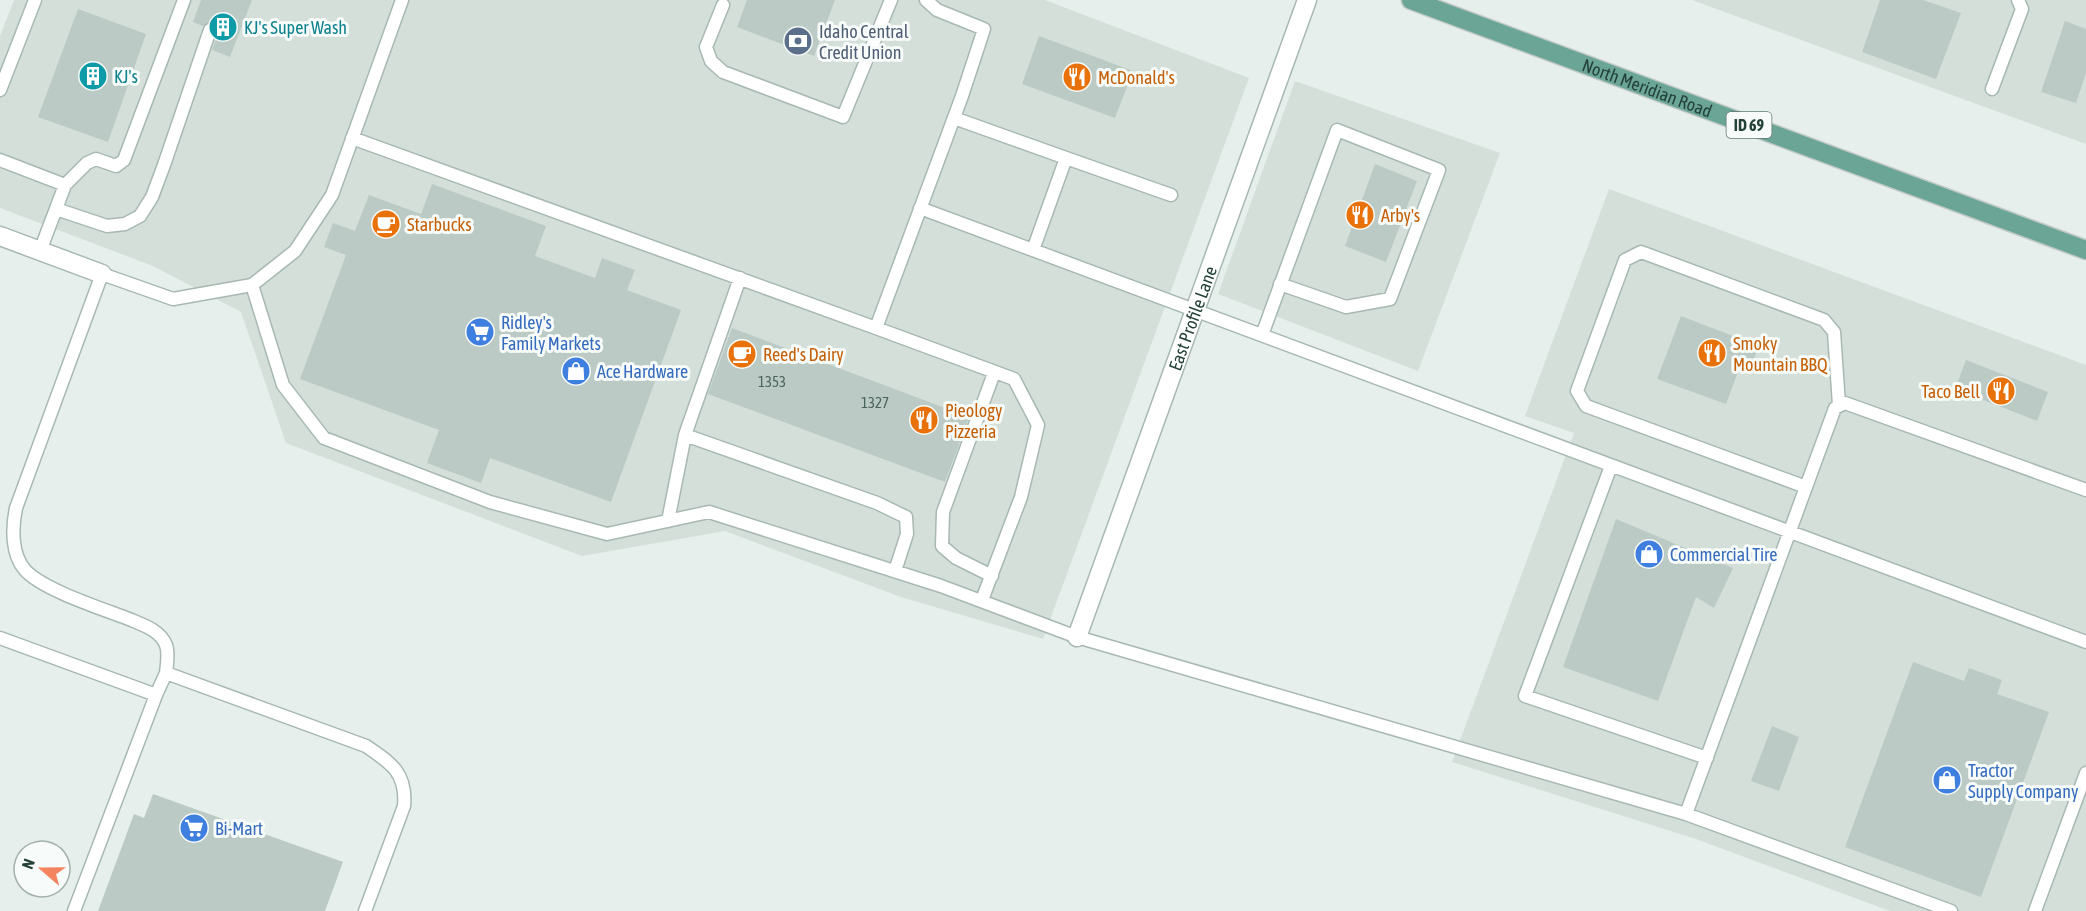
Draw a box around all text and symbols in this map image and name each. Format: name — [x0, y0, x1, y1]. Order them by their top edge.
building icon: KJ's Super Wash — [207, 11, 239, 43]
place label: KJ's Super Wash — [244, 17, 347, 38]
place label: Idaho Central Credit Union — [819, 21, 909, 63]
bank icon: Idaho Central Credit Union — [782, 25, 814, 57]
street label: North Meridian Road — [1579, 54, 1715, 121]
building icon: KJ's — [77, 60, 109, 92]
restaurant icon: McDonald's — [1061, 61, 1093, 93]
place label: KJ's — [114, 66, 138, 87]
place label: McDonald's — [1098, 67, 1175, 88]
road number: ID 69 — [1726, 112, 1772, 138]
restaurant icon: Arby's — [1344, 199, 1376, 231]
place label: Arby's — [1381, 205, 1420, 226]
cafe icon: Starbucks — [370, 208, 402, 240]
place label: Starbucks — [407, 214, 472, 235]
street label: East Profile Lane — [1164, 263, 1221, 373]
place label: Ridley's Family Markets — [501, 312, 601, 354]
supermarket icon: Ridley's Family Markets — [464, 316, 496, 348]
place label: Smoky Mountain BBQ — [1733, 333, 1828, 375]
restaurant icon: Smoky Mountain BBQ — [1696, 337, 1728, 369]
cafe icon: Reed's Dairy — [726, 338, 758, 370]
place label: Reed's Dairy — [763, 344, 844, 365]
shop icon: Ace Hardware — [560, 355, 592, 387]
place label: Ace Hardware — [597, 361, 688, 382]
house number: 1353 — [758, 373, 786, 390]
restaurant icon: Taco Bell — [1985, 375, 2017, 407]
place label: Taco Bell — [1921, 381, 1980, 402]
house number: 1327 — [861, 394, 889, 411]
place label: Pieology Pizzeria — [945, 400, 1002, 442]
restaurant icon: Pieology Pizzeria — [908, 404, 940, 436]
shop icon: Commercial Tire — [1633, 538, 1665, 570]
place label: Commercial Tire — [1670, 544, 1778, 565]
place label: Tractor Supply Company — [1968, 760, 2078, 802]
shop icon: Tractor Supply Company — [1931, 764, 1963, 796]
supermarket icon: Bi-Mart — [178, 812, 210, 844]
place label: Bi-Mart — [215, 818, 263, 839]
north arrow — [12, 839, 72, 899]
text: N — [18, 856, 38, 871]

